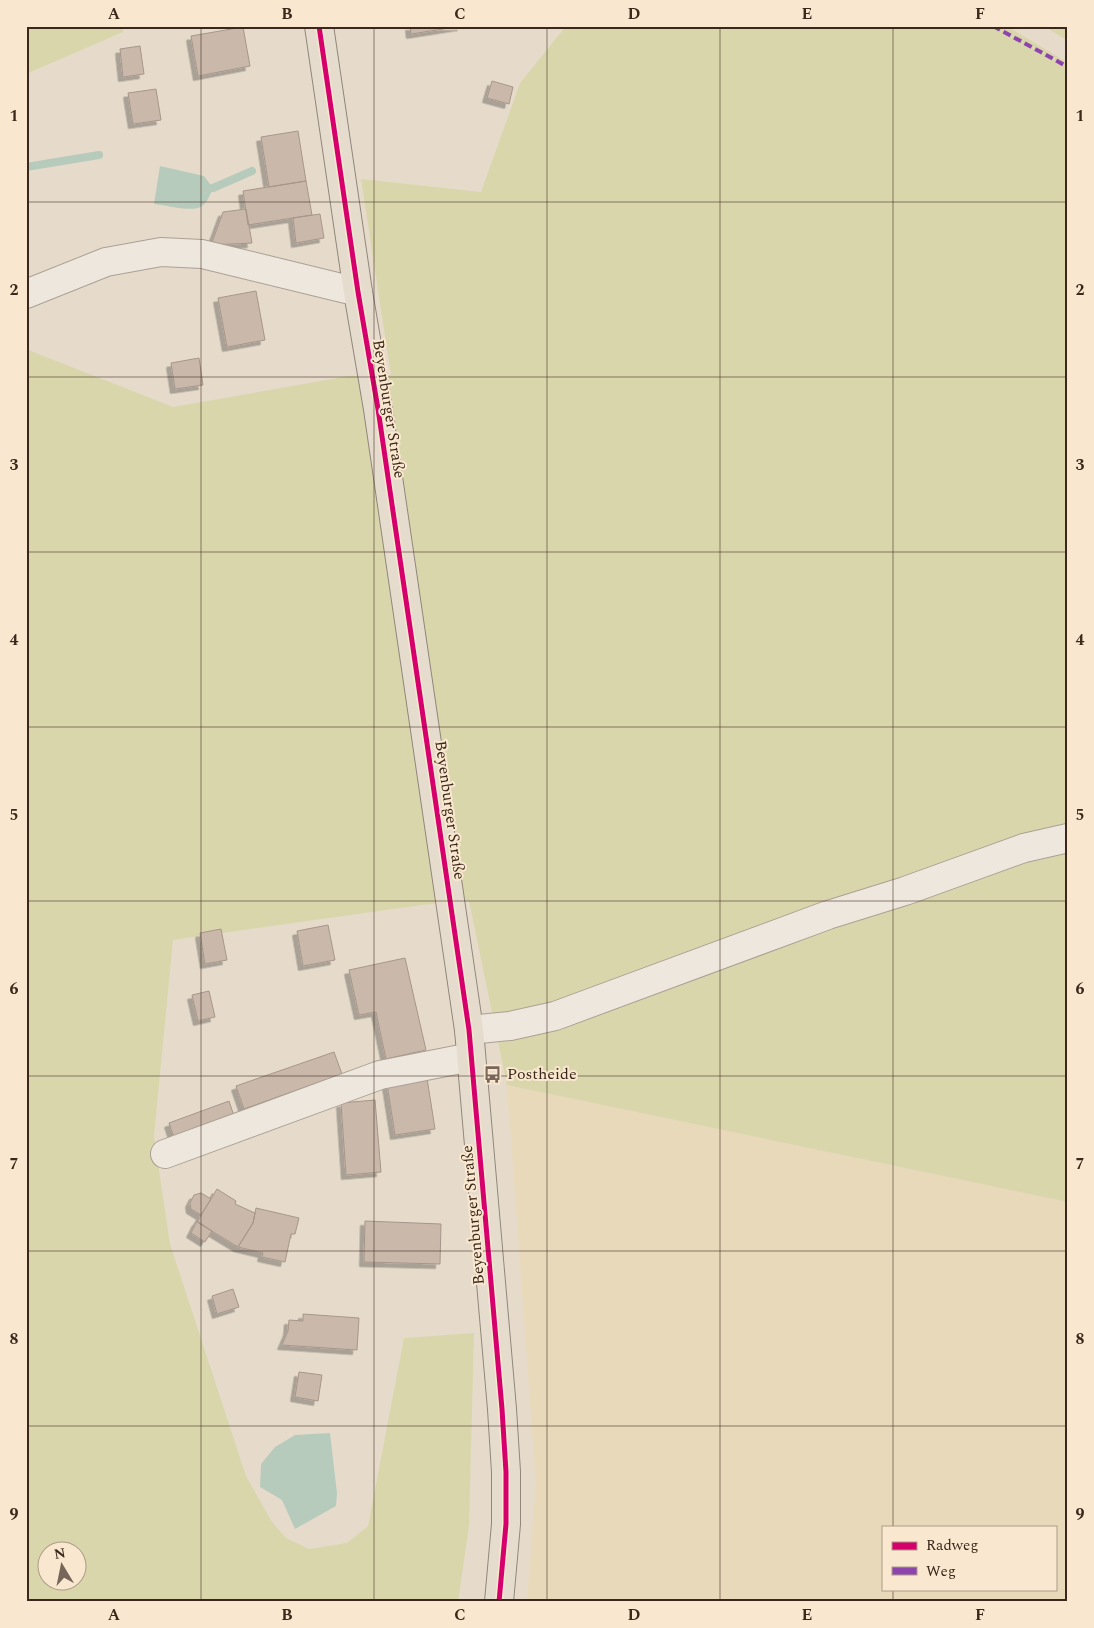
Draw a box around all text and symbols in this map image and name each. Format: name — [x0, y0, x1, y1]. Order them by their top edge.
text: A — [108, 2, 121, 26]
text: B — [281, 2, 293, 26]
text: C — [454, 2, 466, 26]
text: D — [628, 2, 641, 26]
text: E — [802, 2, 812, 26]
text: F — [975, 2, 985, 26]
text: 1 — [10, 104, 18, 128]
text: 1 — [1076, 104, 1084, 128]
text: 2 — [10, 278, 19, 302]
text: 2 — [1076, 278, 1085, 302]
street label: Beyenburger Straße — [366, 338, 412, 480]
text: 3 — [10, 453, 19, 477]
text: 3 — [1076, 453, 1085, 477]
text: 4 — [10, 628, 19, 652]
text: 4 — [1076, 628, 1085, 652]
street label: Beyenburger Straße — [428, 739, 472, 881]
text: 5 — [10, 803, 18, 827]
text: 5 — [1076, 803, 1084, 827]
text: 6 — [10, 977, 19, 1001]
text: 6 — [1076, 977, 1085, 1001]
place label: Postheide — [507, 1062, 577, 1086]
bus stop icon: Postheide — [483, 1064, 503, 1084]
street label: Beyenburger Straße — [455, 1144, 491, 1286]
text: 7 — [10, 1152, 19, 1176]
text: 7 — [1076, 1152, 1085, 1176]
text: 8 — [10, 1327, 19, 1351]
text: 8 — [1076, 1327, 1085, 1351]
text: 9 — [10, 1502, 19, 1526]
text: 9 — [1076, 1502, 1085, 1526]
legend — [882, 1526, 1056, 1590]
text: Radweg — [926, 1534, 979, 1557]
north arrow — [38, 1540, 88, 1590]
text: N — [52, 1542, 67, 1565]
text: Weg — [926, 1560, 956, 1583]
text: A — [108, 1603, 121, 1627]
text: B — [281, 1603, 293, 1627]
text: C — [454, 1603, 466, 1627]
text: D — [628, 1603, 641, 1627]
text: E — [802, 1603, 812, 1627]
text: F — [975, 1603, 985, 1627]

